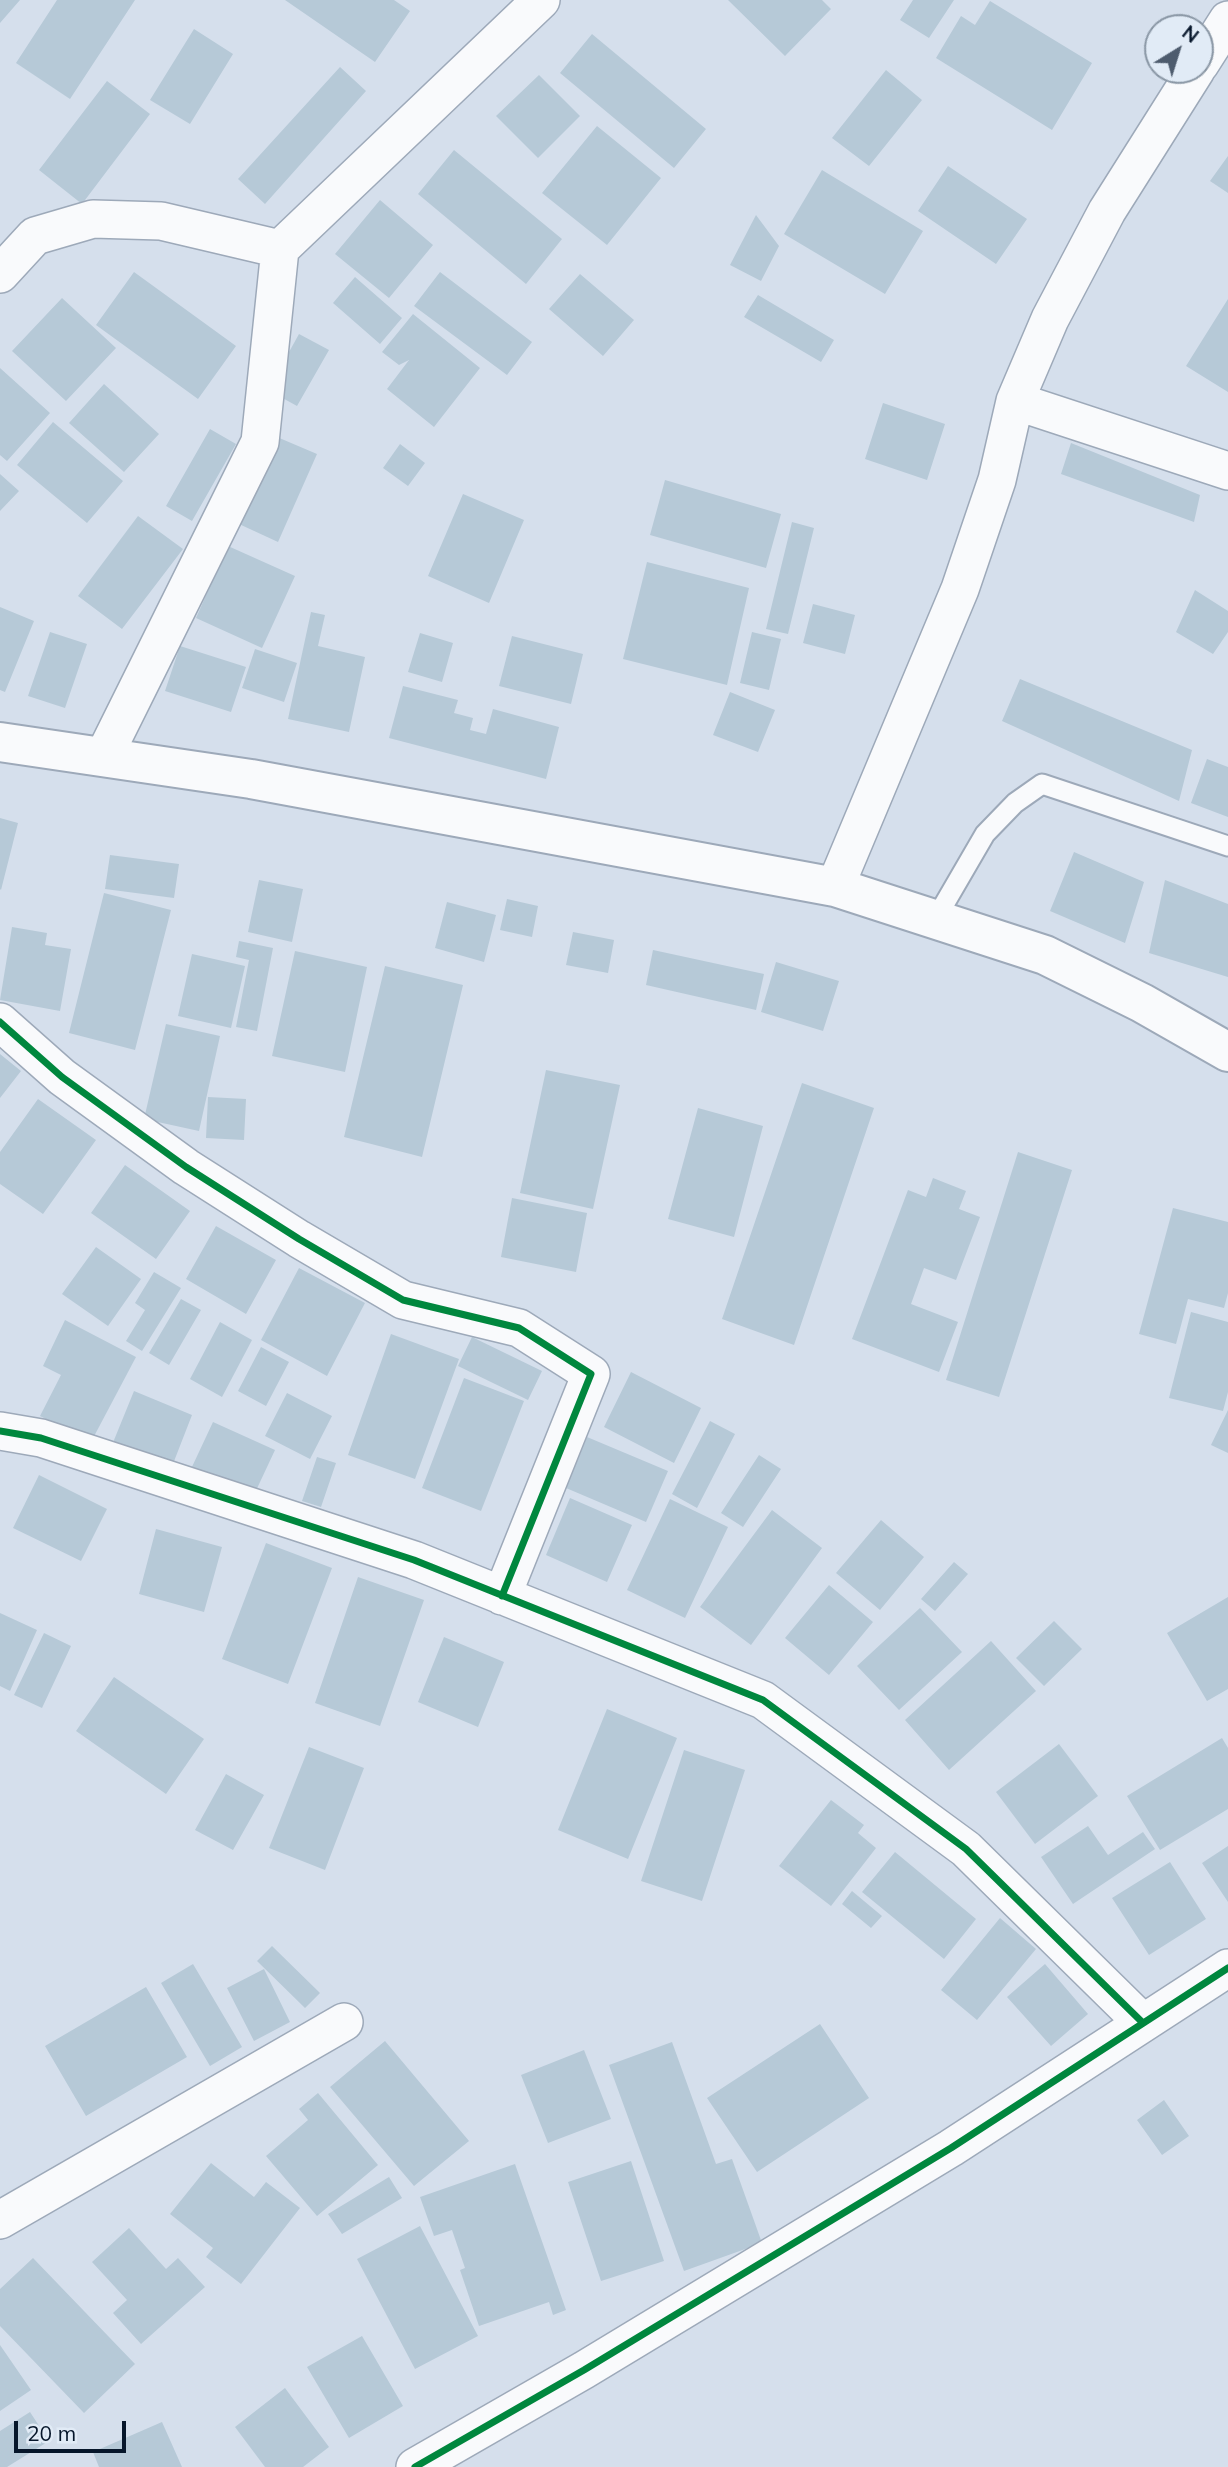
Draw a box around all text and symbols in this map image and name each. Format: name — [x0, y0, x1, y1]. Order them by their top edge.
north arrow — [1144, 14, 1214, 84]
text: N — [1178, 20, 1204, 48]
scale bar — [18, 2408, 130, 2452]
text: 20 m — [27, 2420, 76, 2446]

